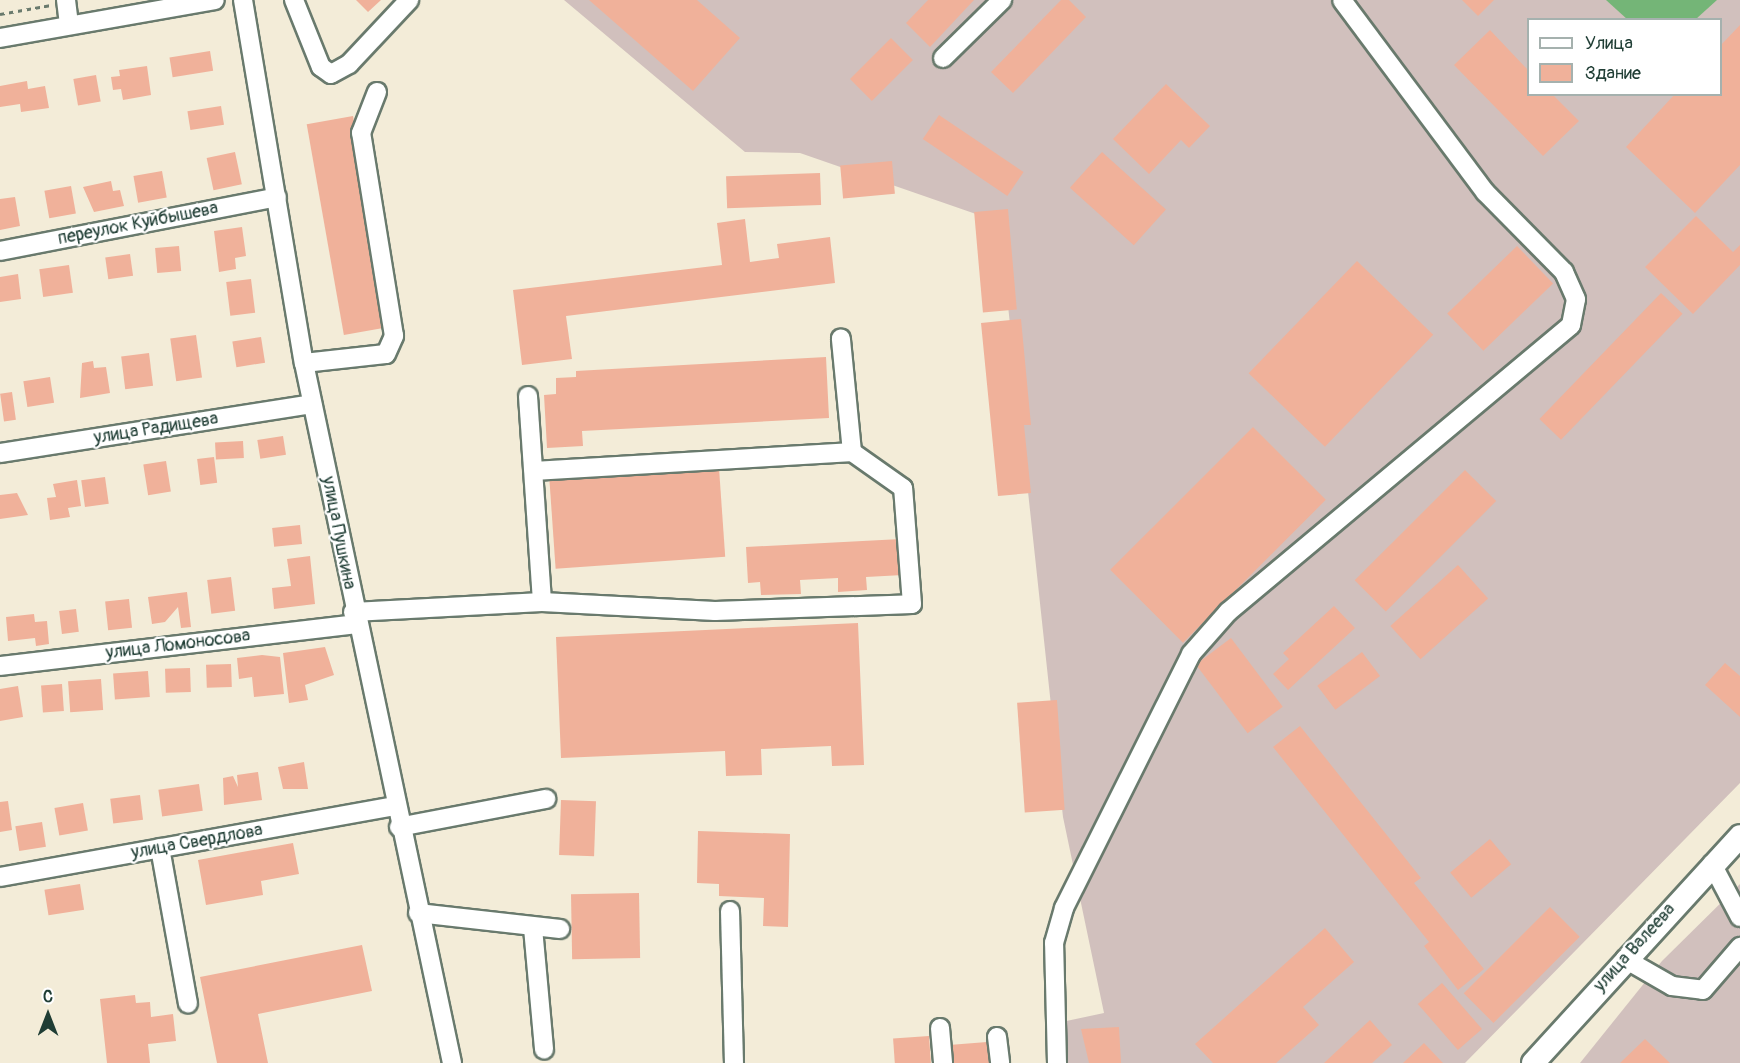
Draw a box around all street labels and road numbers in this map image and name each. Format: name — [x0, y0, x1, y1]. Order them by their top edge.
street label: переулок Куйбышева — [56, 198, 220, 250]
street label: улица Радищева — [92, 409, 220, 449]
street label: улица Пушкина — [316, 475, 360, 591]
street label: улица Ломоносова — [105, 625, 251, 665]
street label: улица Свердлова — [130, 820, 264, 864]
street label: улица Валеева — [1590, 899, 1680, 997]

